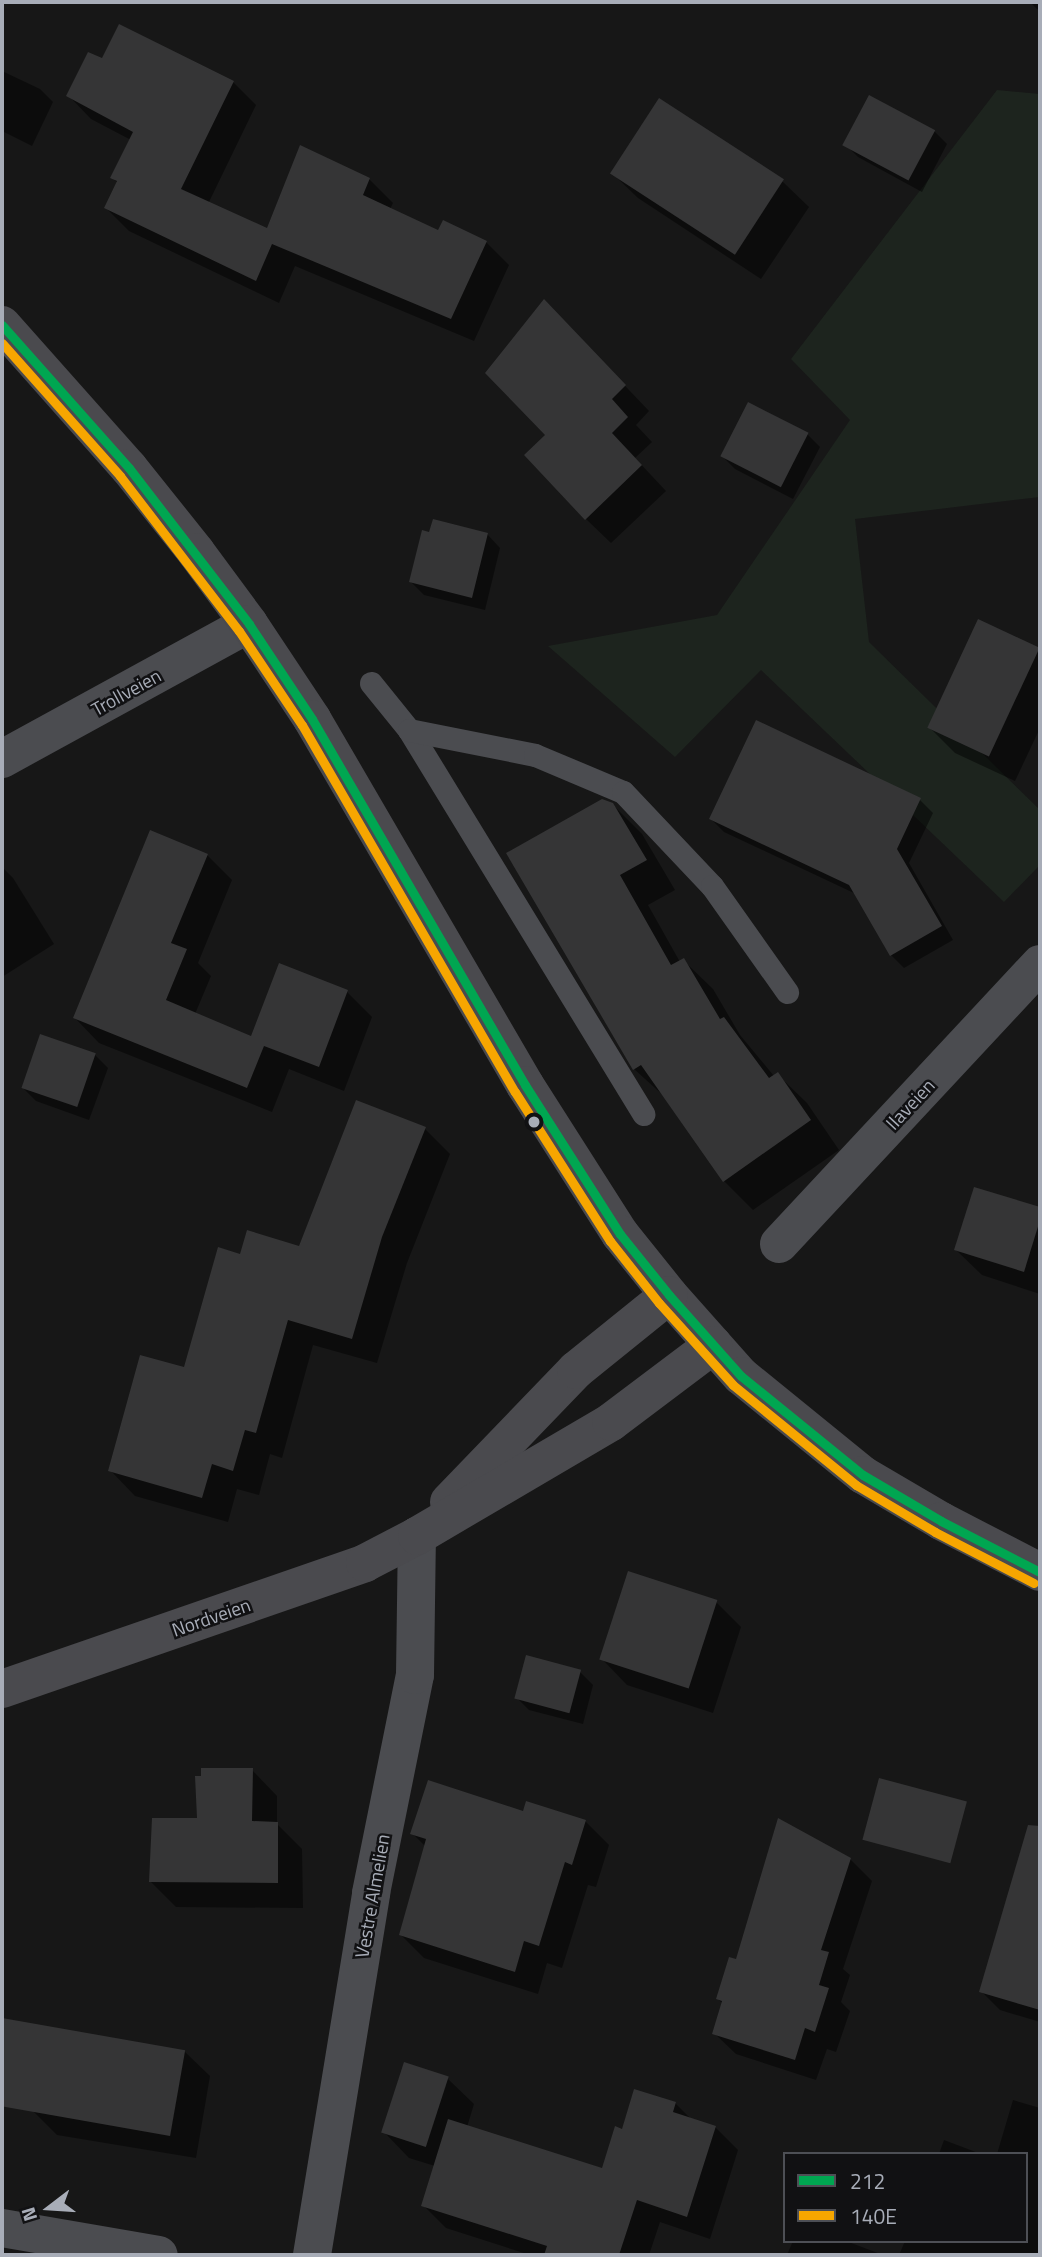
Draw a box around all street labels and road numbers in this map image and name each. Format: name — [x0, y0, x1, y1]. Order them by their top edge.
street label: Trollveien — [87, 664, 165, 720]
street label: Ilaveien — [881, 1074, 939, 1134]
street label: Nordveien — [169, 1593, 253, 1641]
street label: Vestre Almelien — [350, 1832, 394, 1960]

